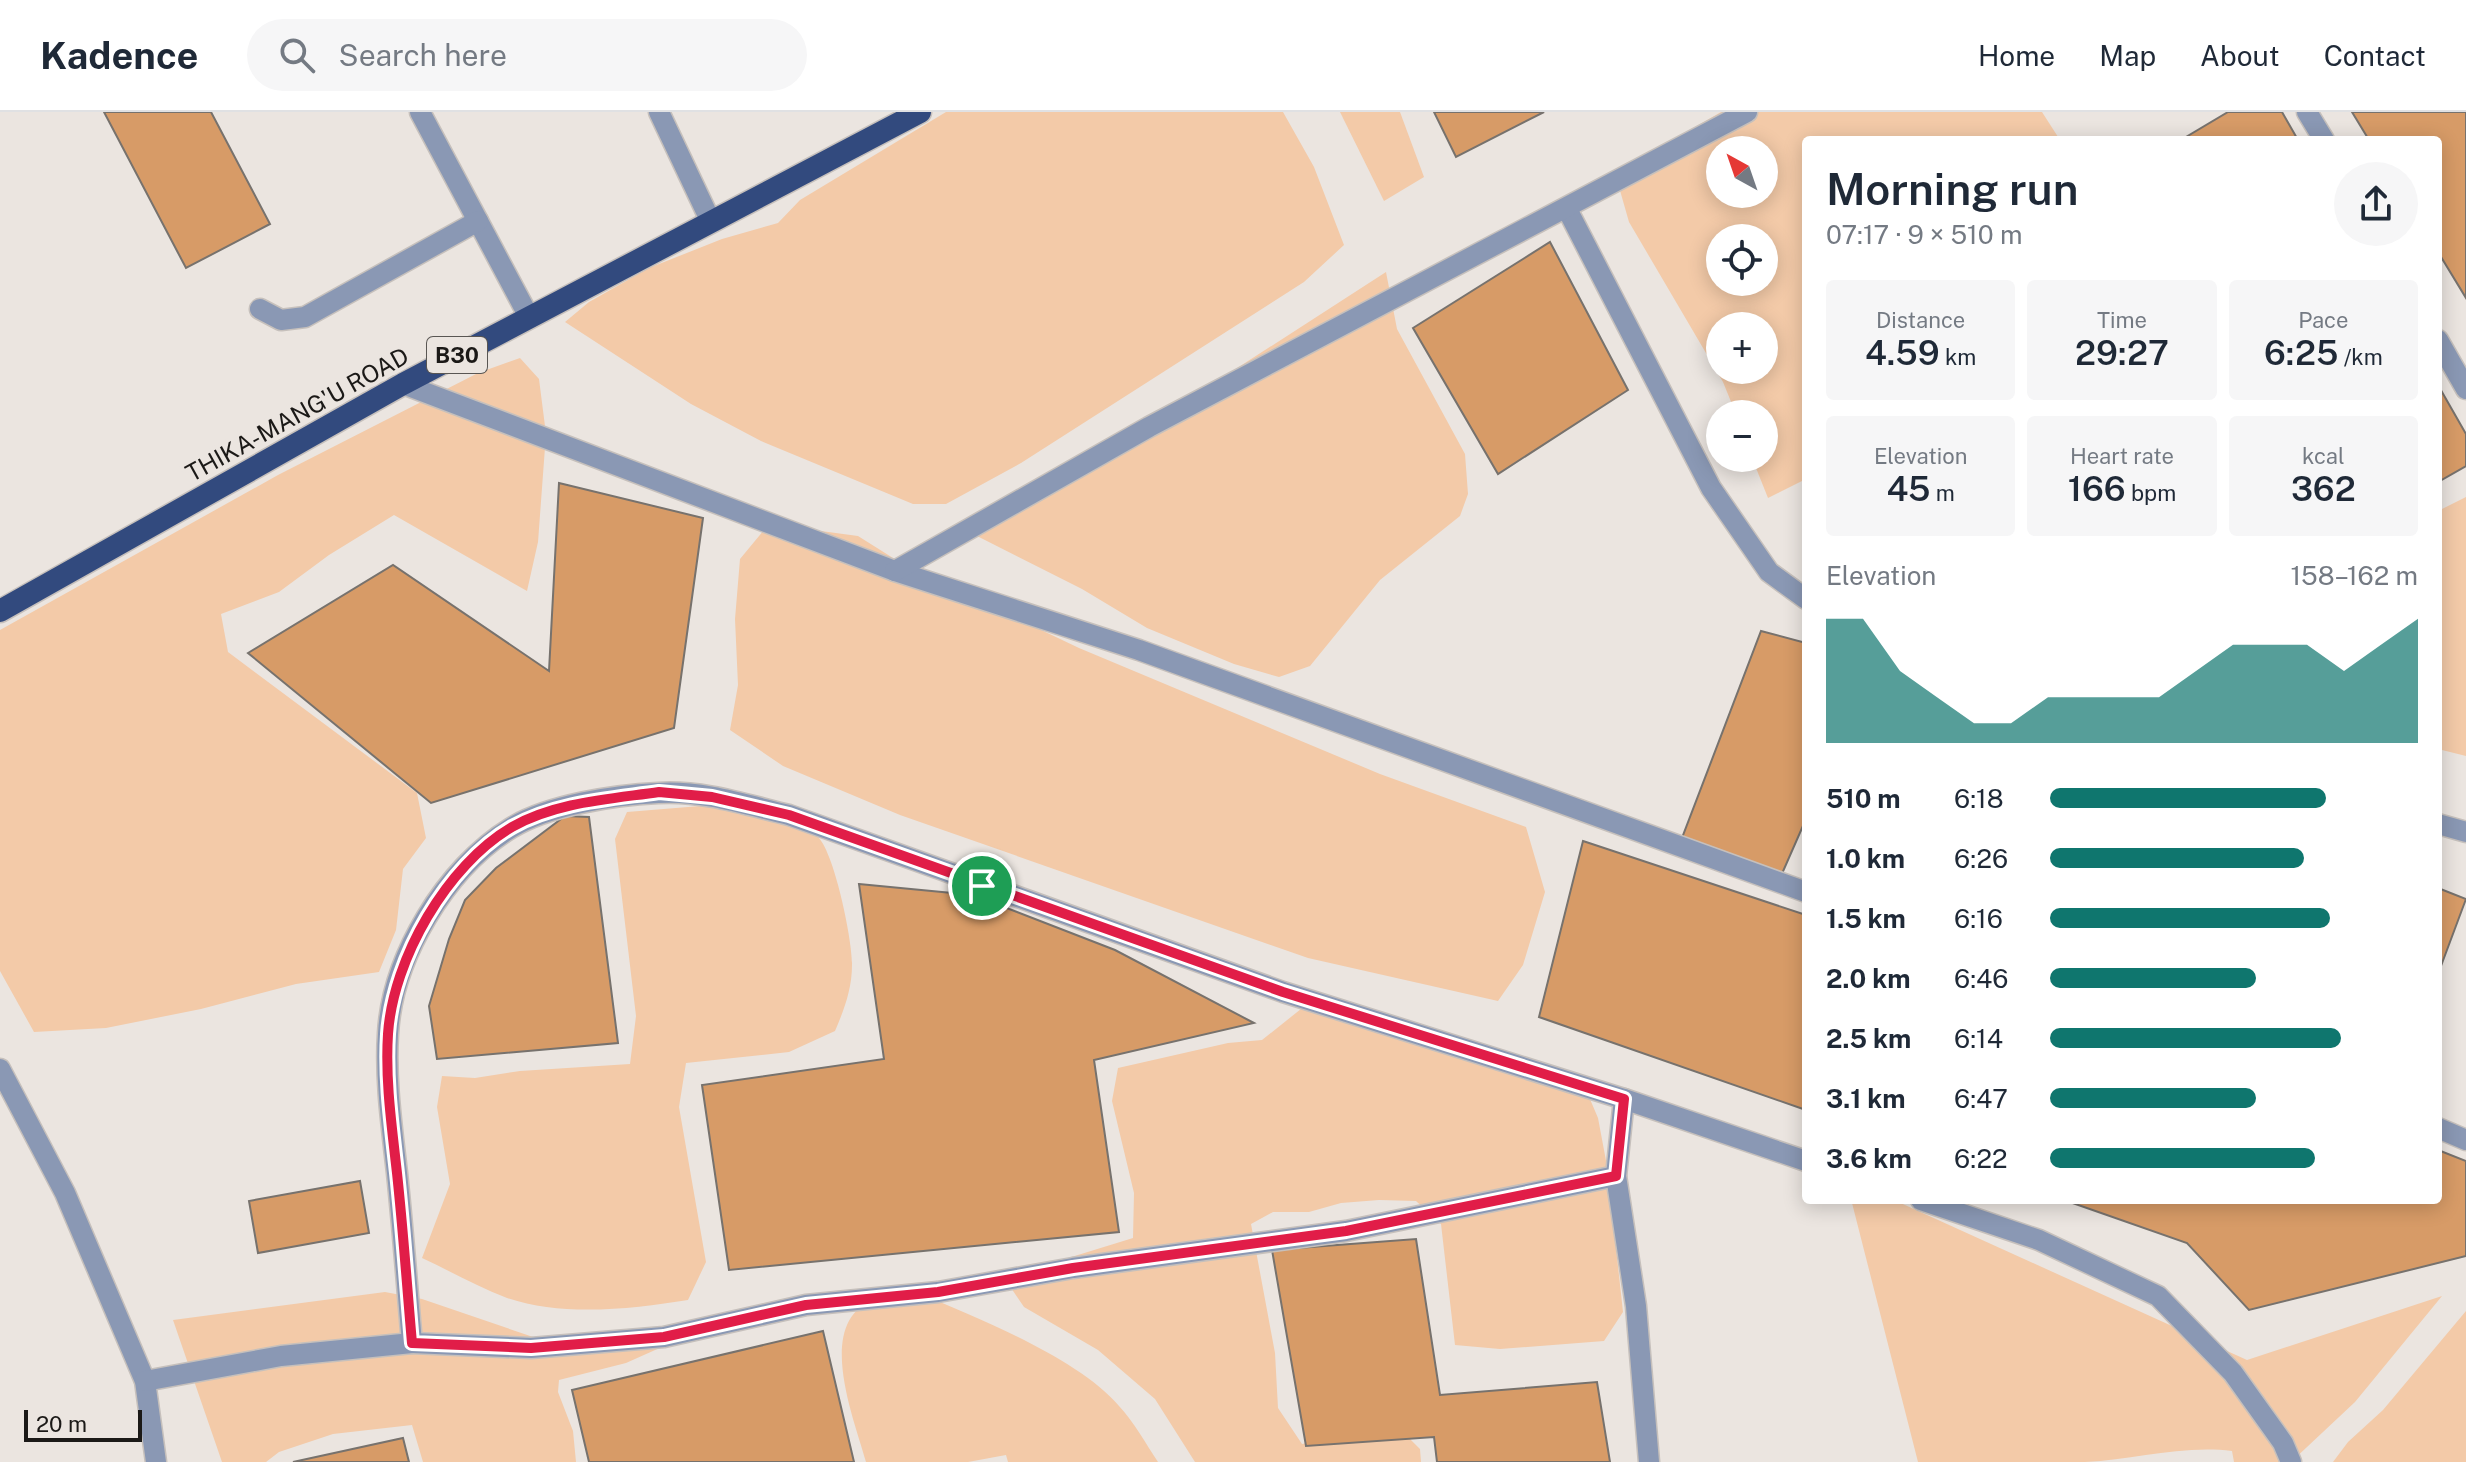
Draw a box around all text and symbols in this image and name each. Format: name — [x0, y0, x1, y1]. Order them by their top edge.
search box — [247, 19, 807, 91]
text: Kadence — [40, 33, 199, 78]
icon: search — [275, 33, 319, 77]
text: Search here — [339, 37, 507, 73]
text: Home — [1978, 39, 2055, 72]
text: Map — [2099, 39, 2156, 72]
text: About — [2200, 39, 2280, 72]
text: Contact — [2324, 39, 2426, 72]
north arrow — [1706, 136, 1778, 208]
map controls — [1706, 136, 1778, 472]
button: share — [2334, 162, 2418, 246]
text: Morning run — [1826, 163, 2079, 215]
text: 07:17 · 9 × 510 m — [1826, 219, 2022, 250]
button: locate — [1706, 224, 1778, 296]
text: Distance — [1876, 307, 1965, 333]
text: Time — [2097, 307, 2147, 333]
text: Pace — [2298, 307, 2348, 333]
button: + — [1706, 312, 1778, 384]
text: 4.59 — [1865, 333, 1940, 373]
text: 29:27 — [2075, 333, 2169, 373]
text: 6:25 — [2264, 333, 2338, 373]
road number: B30 — [427, 337, 487, 373]
street label: THIKA-MANG'U ROAD — [181, 341, 413, 487]
text: km — [1940, 344, 1976, 370]
text: /km — [2338, 344, 2383, 370]
button: − — [1706, 400, 1778, 472]
text: Elevation — [1874, 443, 1967, 469]
text: Heart rate — [2070, 443, 2174, 469]
text: kcal — [2302, 443, 2345, 469]
text: 45 — [1887, 469, 1930, 509]
text: 166 — [2068, 469, 2126, 509]
text: 362 — [2291, 469, 2356, 509]
text: m — [1930, 480, 1955, 506]
text: bpm — [2126, 480, 2176, 506]
text: Elevation — [1826, 560, 1936, 591]
text: 158–162 m — [2290, 560, 2418, 591]
text: 510 m — [1826, 783, 1901, 814]
text: 6:18 — [1954, 783, 2003, 814]
text: 1.0 km — [1826, 843, 1905, 874]
text: 6:26 — [1954, 843, 2008, 874]
pin — [948, 852, 1016, 920]
icon: arrive — [960, 864, 1004, 908]
text: 1.5 km — [1826, 903, 1906, 934]
text: 6:16 — [1954, 903, 2003, 934]
text: 2.0 km — [1826, 963, 1911, 994]
text: 6:46 — [1954, 963, 2008, 994]
text: 2.5 km — [1826, 1023, 1911, 1054]
text: 6:14 — [1954, 1023, 2003, 1054]
text: 3.1 km — [1826, 1083, 1906, 1114]
text: 6:47 — [1954, 1083, 2008, 1114]
text: 3.6 km — [1826, 1143, 1912, 1174]
text: 6:22 — [1954, 1143, 2008, 1174]
scale bar — [24, 1406, 142, 1442]
text: 20 m — [36, 1411, 87, 1437]

